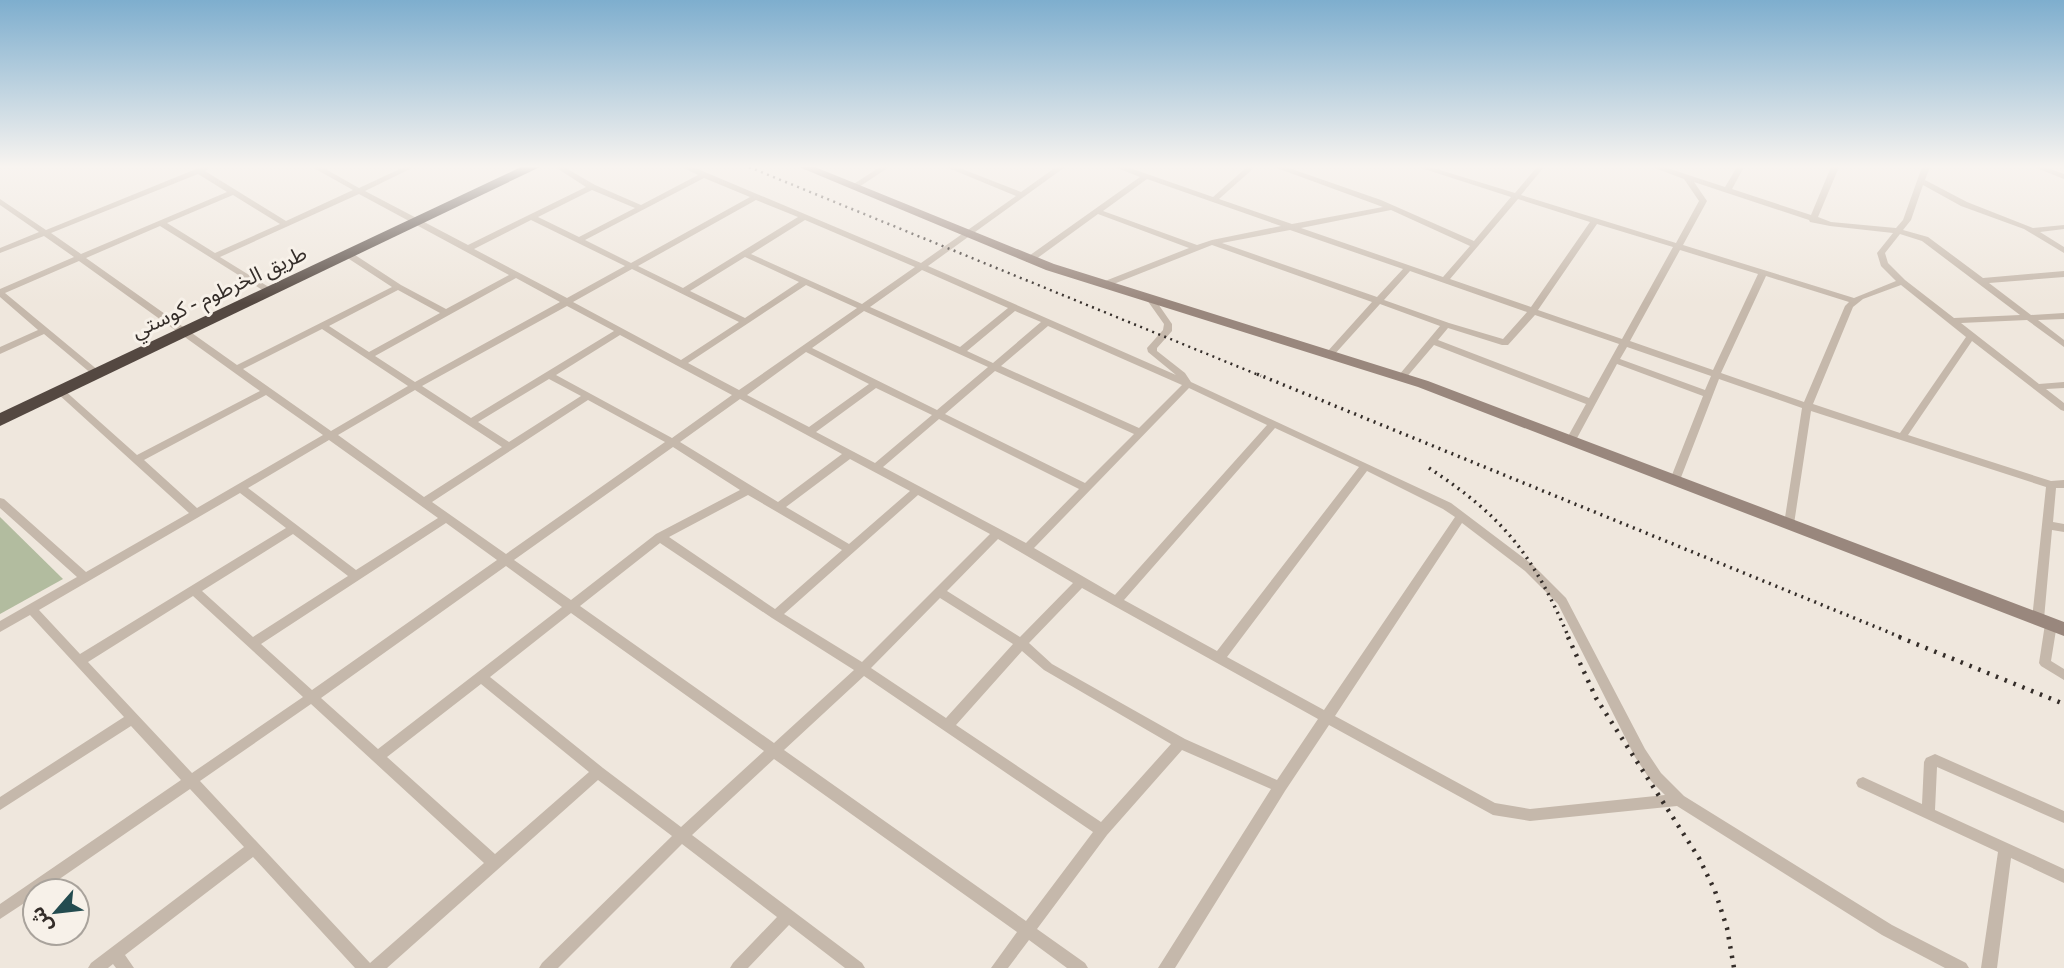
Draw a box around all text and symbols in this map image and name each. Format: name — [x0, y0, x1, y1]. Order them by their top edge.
street label: طريق الخرطوم - كوستي — [127, 240, 312, 347]
north arrow — [21, 877, 91, 947]
text: ش — [25, 902, 59, 937]

